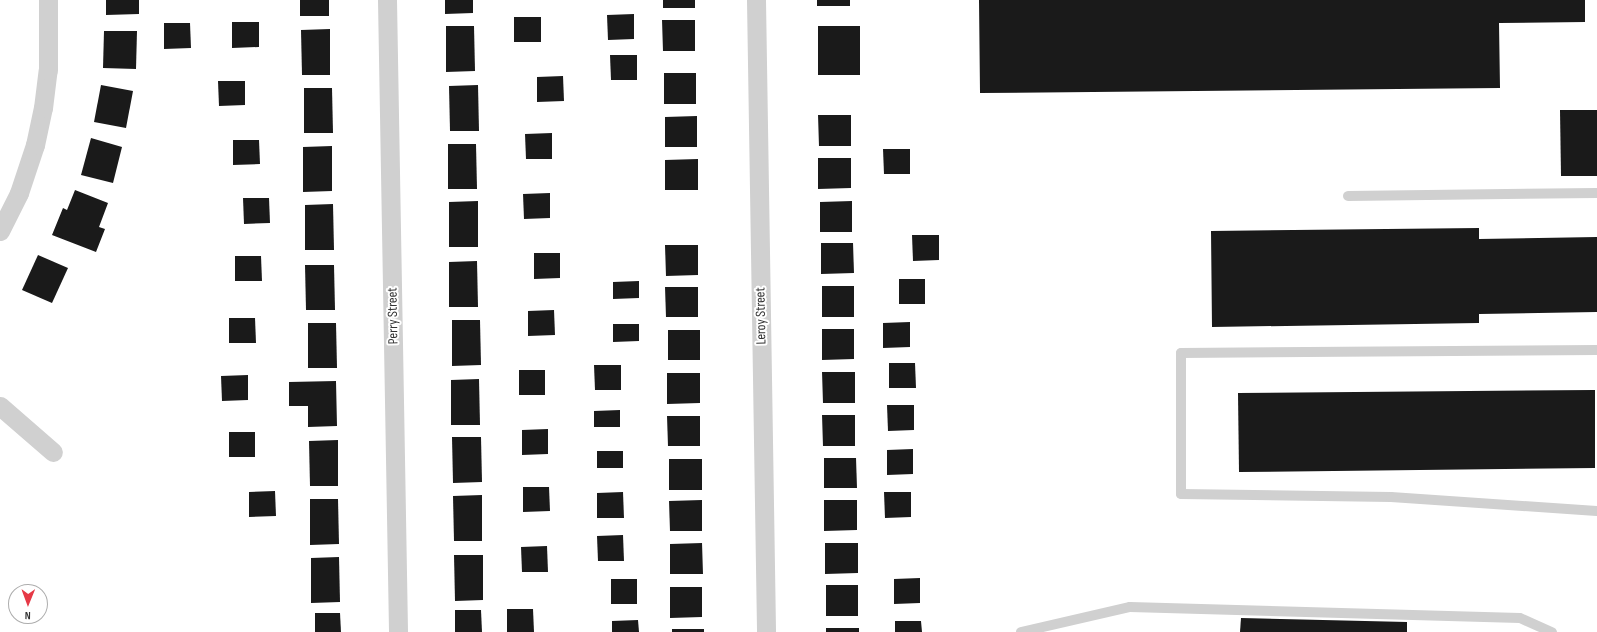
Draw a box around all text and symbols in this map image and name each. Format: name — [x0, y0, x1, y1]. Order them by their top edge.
street label: Perry Street — [384, 287, 402, 345]
street label: Leroy Street — [752, 287, 770, 345]
north arrow — [8, 584, 48, 624]
text: N — [25, 609, 31, 622]

